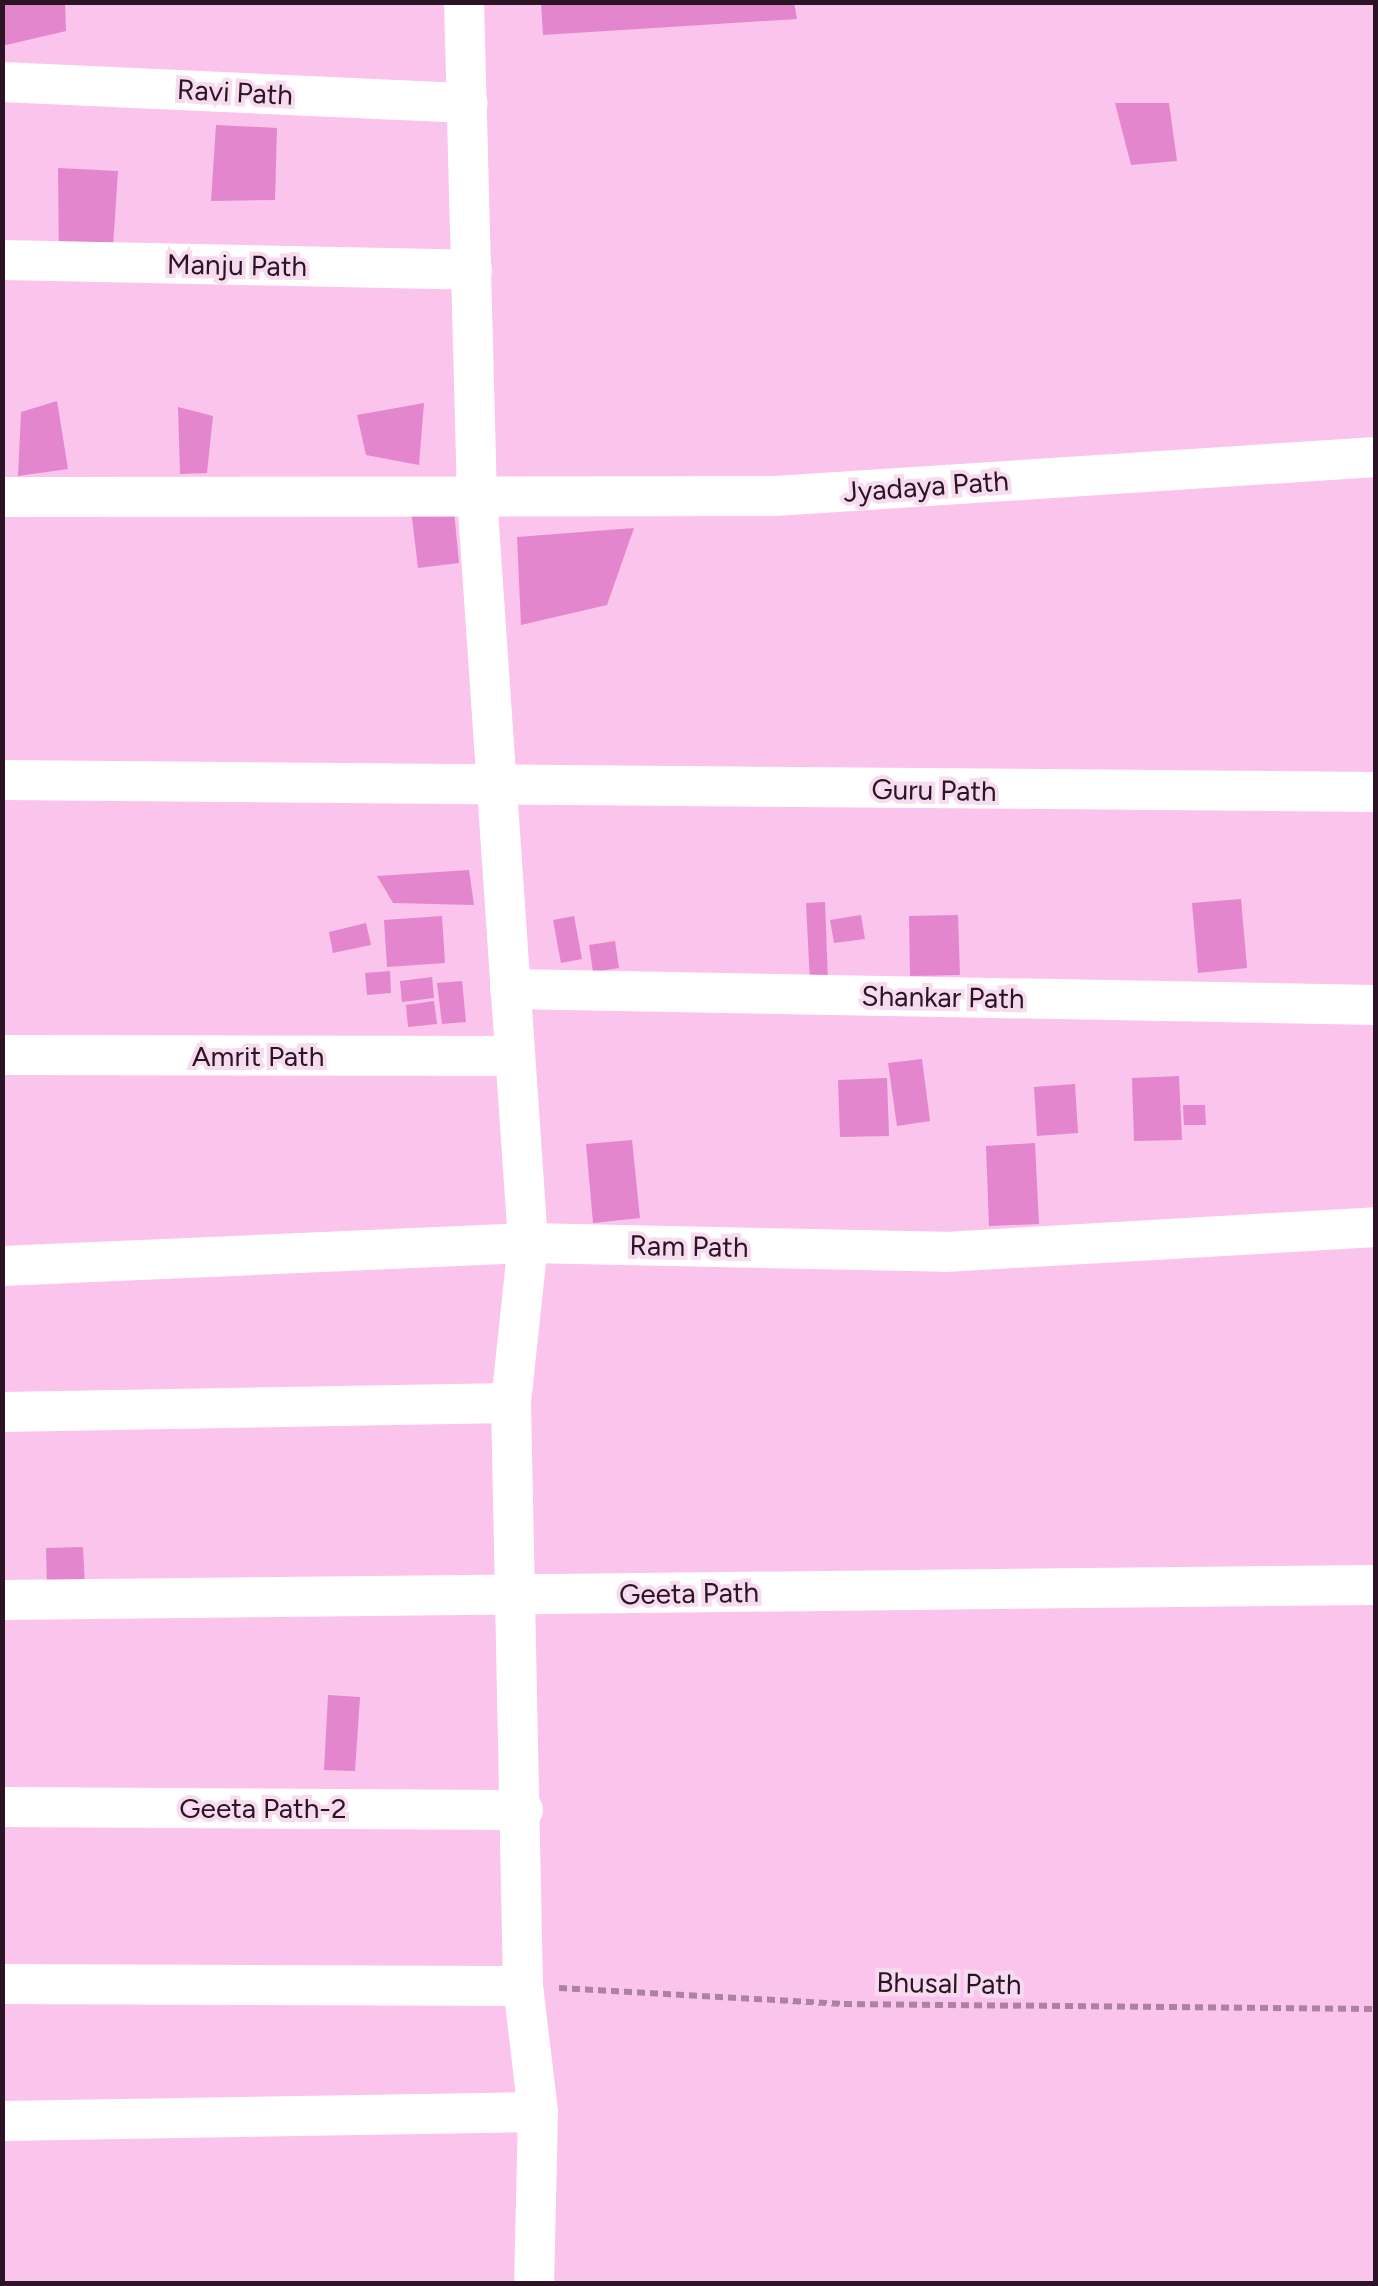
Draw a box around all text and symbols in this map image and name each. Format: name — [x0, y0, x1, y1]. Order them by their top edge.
street label: Ravi Path — [176, 72, 294, 112]
street label: Manju Path — [167, 247, 307, 283]
street label: Jyadaya Path — [842, 463, 1010, 509]
street label: Guru Path — [871, 772, 997, 808]
street label: Shankar Path — [861, 979, 1025, 1015]
street label: Amrit Path — [192, 1039, 324, 1073]
street label: Ram Path — [629, 1228, 749, 1264]
street label: Geeta Path — [619, 1575, 759, 1611]
street label: Geeta Path-2 — [179, 1791, 347, 1825]
street label: Bhusal Path — [876, 1965, 1022, 2001]

